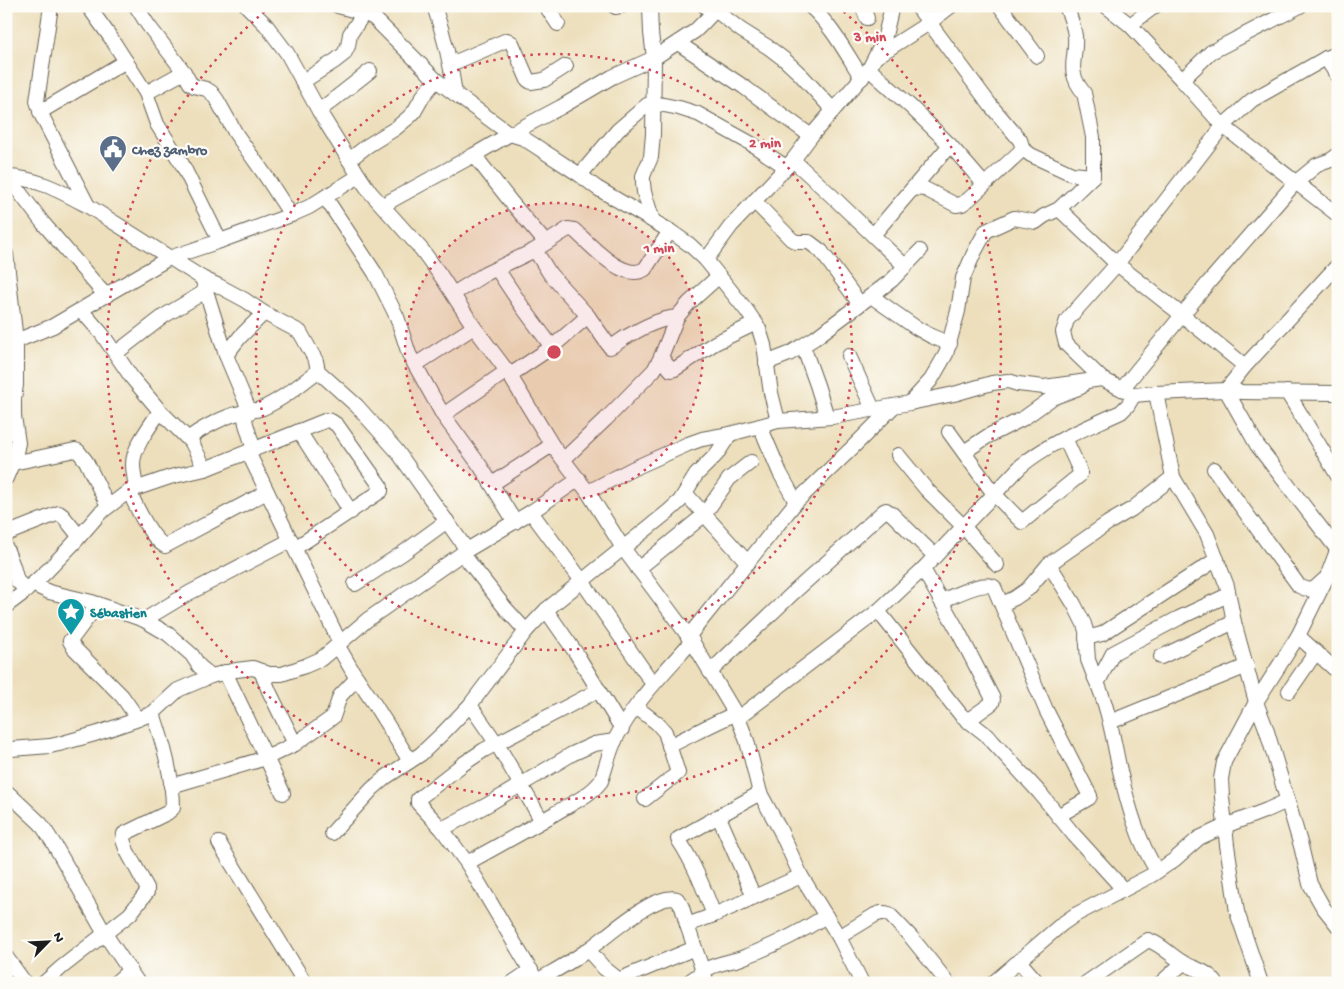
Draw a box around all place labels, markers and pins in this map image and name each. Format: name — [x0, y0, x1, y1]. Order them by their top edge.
public building icon: Chez zambro — [98, 134, 128, 173]
place label: Chez zambro — [131, 143, 208, 160]
centre of rings — [545, 343, 563, 361]
place icon: Sébastien — [56, 597, 86, 636]
place label: Sébastien — [90, 606, 147, 623]

